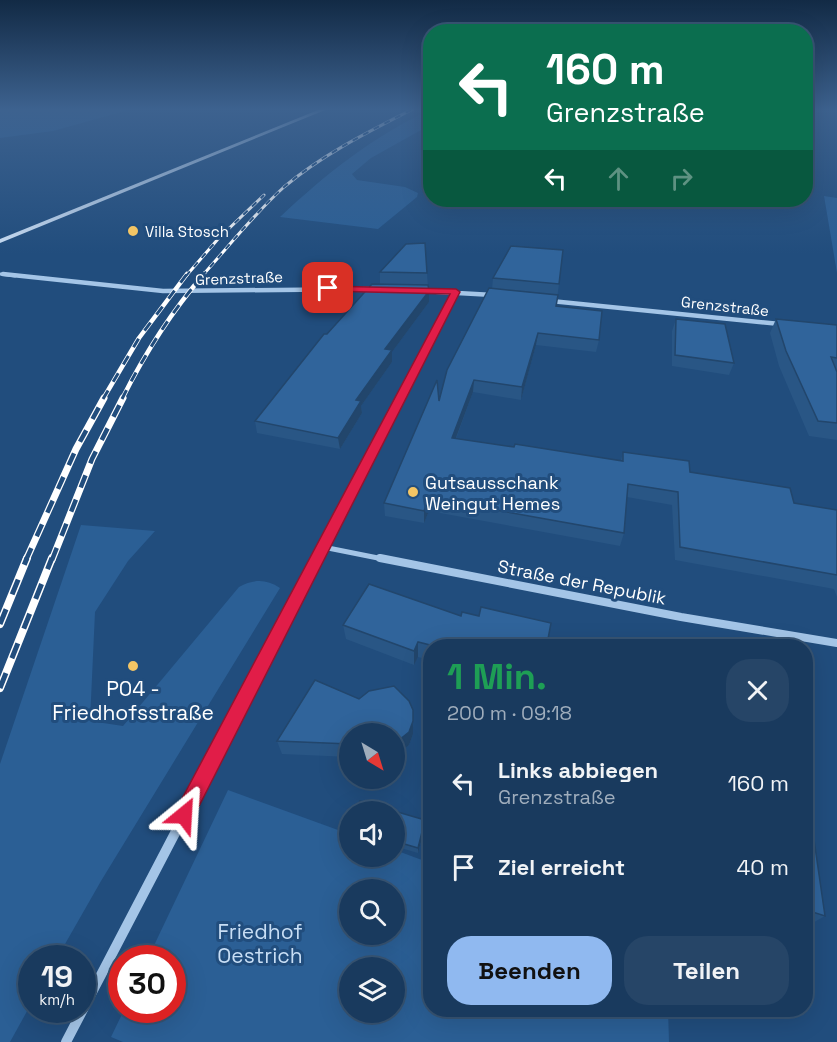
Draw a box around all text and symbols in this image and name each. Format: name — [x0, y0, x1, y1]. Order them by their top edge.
text: 160 m — [546, 43, 665, 96]
icon: left — [447, 48, 525, 126]
text: Grenzstraße — [546, 95, 705, 130]
icon: left — [539, 162, 572, 195]
icon: ahead — [602, 162, 635, 195]
icon: right — [665, 162, 698, 195]
place label: Villa Stosch — [145, 222, 229, 241]
marker: Villa Stosch — [126, 224, 140, 238]
pin — [302, 262, 353, 313]
street label: Grenzstraße — [195, 267, 283, 289]
icon: arrive — [311, 271, 344, 304]
street label: Grenzstraße — [680, 292, 770, 320]
place label: Gutsausschank Weingut Hemes — [425, 471, 560, 515]
marker: Gutsausschank Weingut Hemes — [406, 485, 420, 499]
street label: Straße der Republik — [496, 554, 668, 610]
text: 1 Min. — [447, 654, 547, 700]
marker: P04 - Friedhofsstraße — [126, 659, 140, 673]
button: close — [726, 659, 789, 722]
place label: P04 - Friedhofsstraße — [52, 675, 214, 726]
text: 200 m · 09:18 — [447, 700, 572, 726]
north arrow — [339, 723, 405, 789]
map controls — [339, 723, 405, 1023]
text: Links abbiegen — [498, 756, 658, 784]
icon: left — [447, 767, 480, 800]
text: 160 m — [728, 769, 789, 797]
position arrow — [152, 783, 216, 847]
text: Grenzstraße — [498, 784, 616, 810]
button: sound — [339, 801, 405, 867]
icon: arrive — [447, 851, 480, 884]
text: Ziel erreicht — [498, 853, 625, 881]
text: 40 m — [737, 853, 789, 881]
button: search — [339, 879, 405, 945]
park label: Friedhof Oestrich — [217, 918, 303, 969]
button: Beenden — [447, 936, 612, 1005]
button: Teilen — [624, 936, 789, 1005]
speed limit sign: 30 — [108, 945, 186, 1023]
text: 19 — [41, 957, 73, 996]
button: layers — [339, 957, 405, 1023]
text: km/h — [39, 990, 75, 1009]

